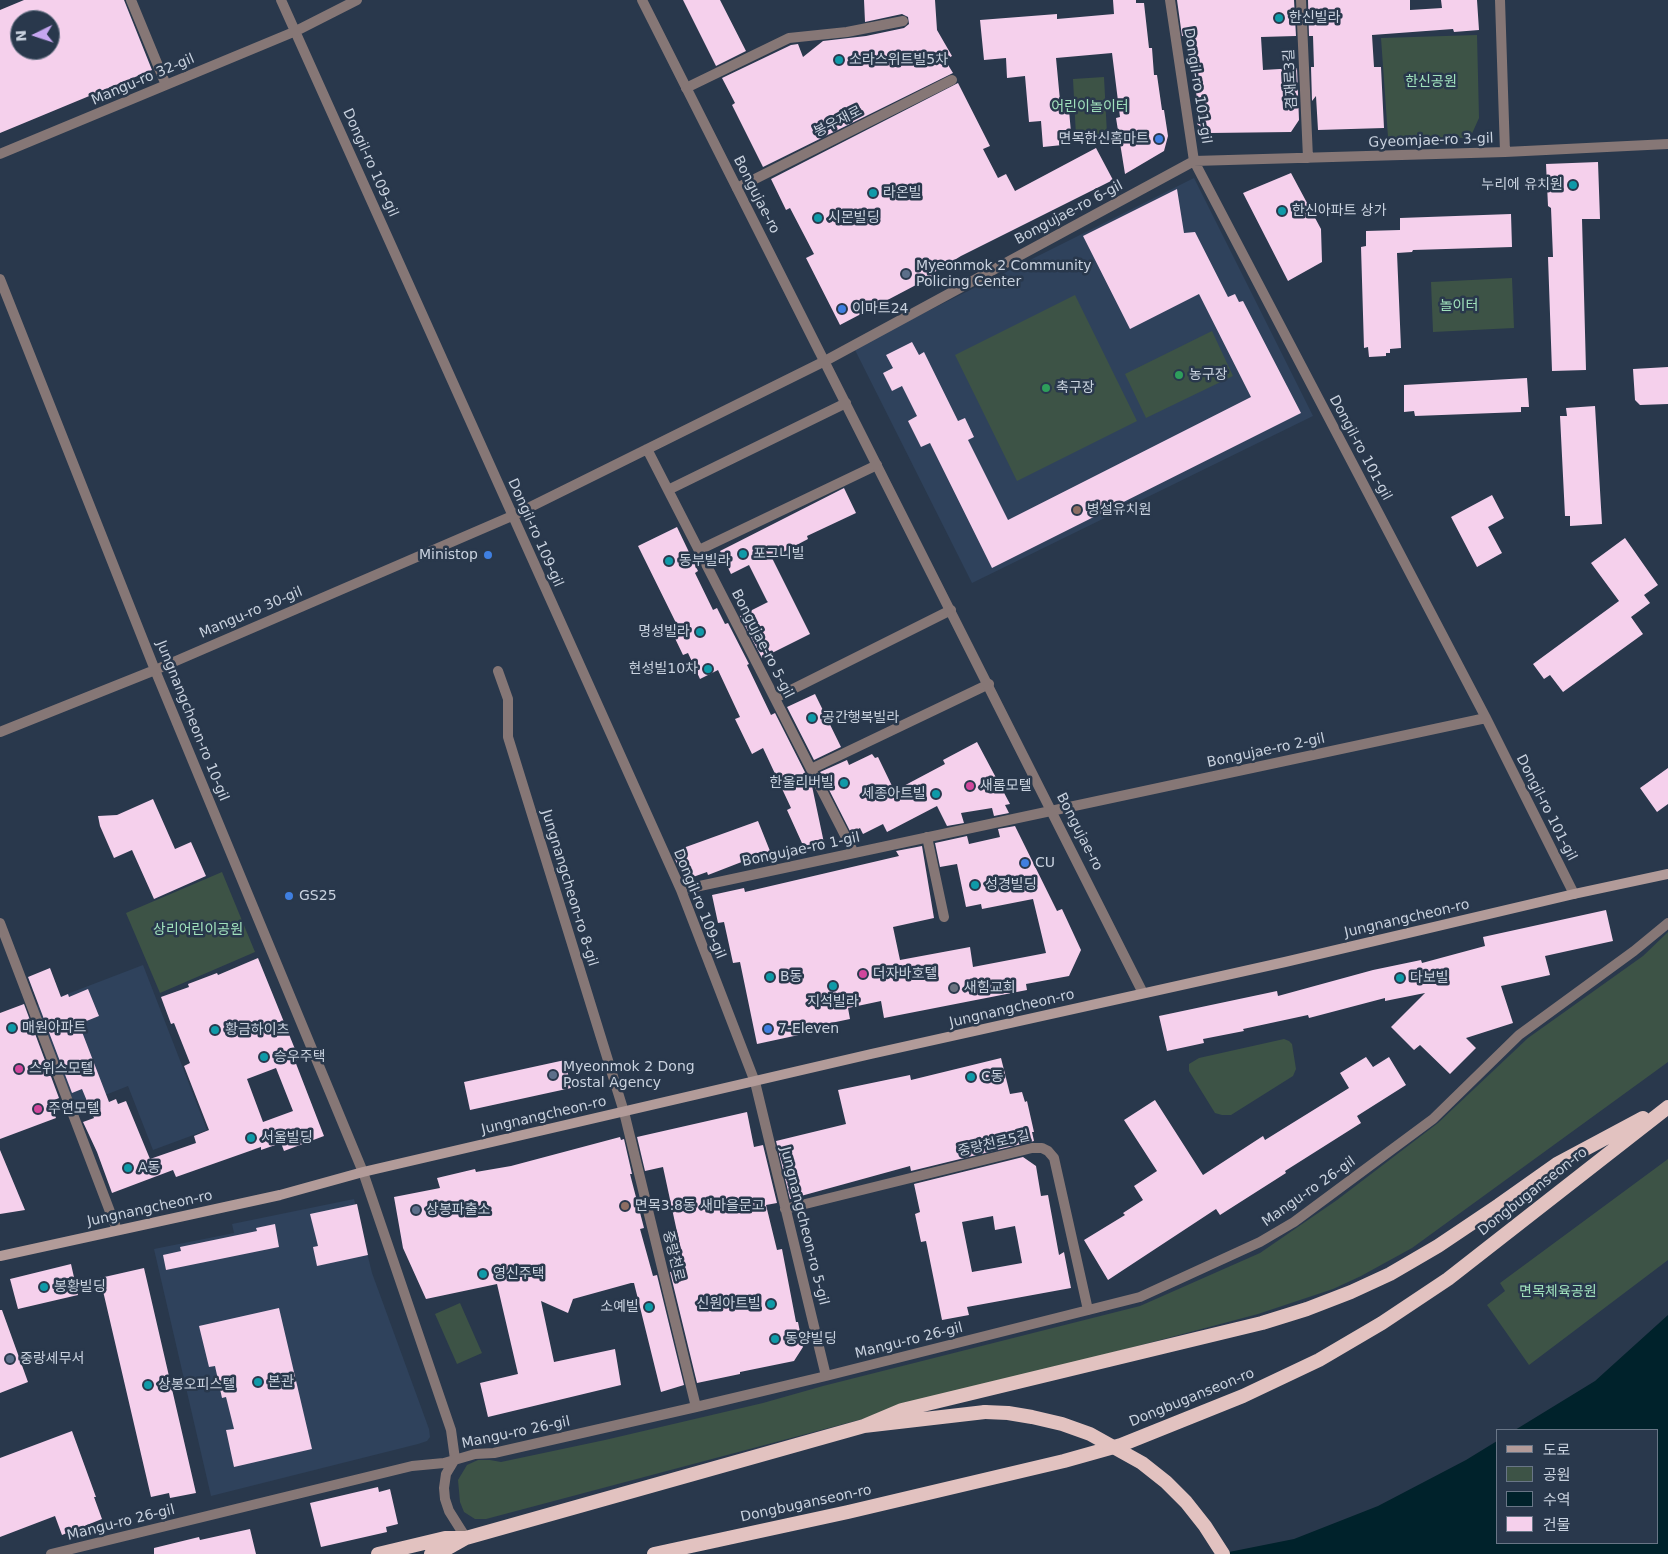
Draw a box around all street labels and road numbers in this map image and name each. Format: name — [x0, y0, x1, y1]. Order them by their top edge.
street label: Dongil-ro 101-gil — [1180, 27, 1214, 145]
street label: 겸재로3길 — [1281, 48, 1301, 110]
street label: Mangu-ro 32-gil — [89, 51, 197, 109]
street label: 봉우재로 — [811, 103, 865, 141]
street label: Dongil-ro 109-gil — [339, 106, 401, 220]
street label: Gyeomjae-ro 3-gil — [1368, 130, 1494, 152]
street label: Bongujae-ro — [729, 153, 783, 237]
street label: Bongujae-ro 6-gil — [1012, 177, 1126, 249]
street label: Dongil-ro 101-gil — [1325, 392, 1395, 504]
street label: Dongil-ro 109-gil — [504, 476, 566, 590]
street label: Mangu-ro 30-gil — [197, 584, 305, 642]
street label: Bongujae-ro 5-gil — [727, 587, 797, 701]
street label: Jungnangcheon-ro 10-gil — [152, 638, 232, 804]
street label: Bongujae-ro 2-gil — [1206, 730, 1326, 772]
street label: Dongil-ro 101-gil — [1512, 752, 1580, 864]
street label: Bongujae-ro — [1052, 790, 1106, 874]
street label: Jungnangcheon-ro 8-gil — [537, 808, 601, 968]
street label: Bongujae-ro 1-gil — [741, 829, 861, 871]
street label: Dongil-ro 109-gil — [669, 847, 729, 961]
street label: Jungnangcheon-ro — [1343, 896, 1471, 942]
street label: Jungnangcheon-ro — [948, 986, 1076, 1032]
street label: Jungnangcheon-ro — [480, 1093, 608, 1139]
street label: 중랑천로5길 — [956, 1128, 1032, 1160]
street label: Dongbuganseon-ro — [1475, 1144, 1591, 1240]
street label: Jungnangcheon-ro 5-gil — [776, 1145, 832, 1307]
street label: Mangu-ro 26-gil — [1259, 1153, 1359, 1231]
street label: Jungnangcheon-ro — [86, 1188, 214, 1230]
street label: 중랑천로 — [659, 1229, 687, 1283]
street label: Mangu-ro 26-gil — [853, 1320, 965, 1362]
street label: Dongbuganseon-ro — [1127, 1365, 1257, 1431]
street label: Mangu-ro 26-gil — [460, 1413, 572, 1453]
street label: Dongbuganseon-ro — [739, 1482, 873, 1526]
street label: Mangu-ro 26-gil — [65, 1502, 177, 1544]

